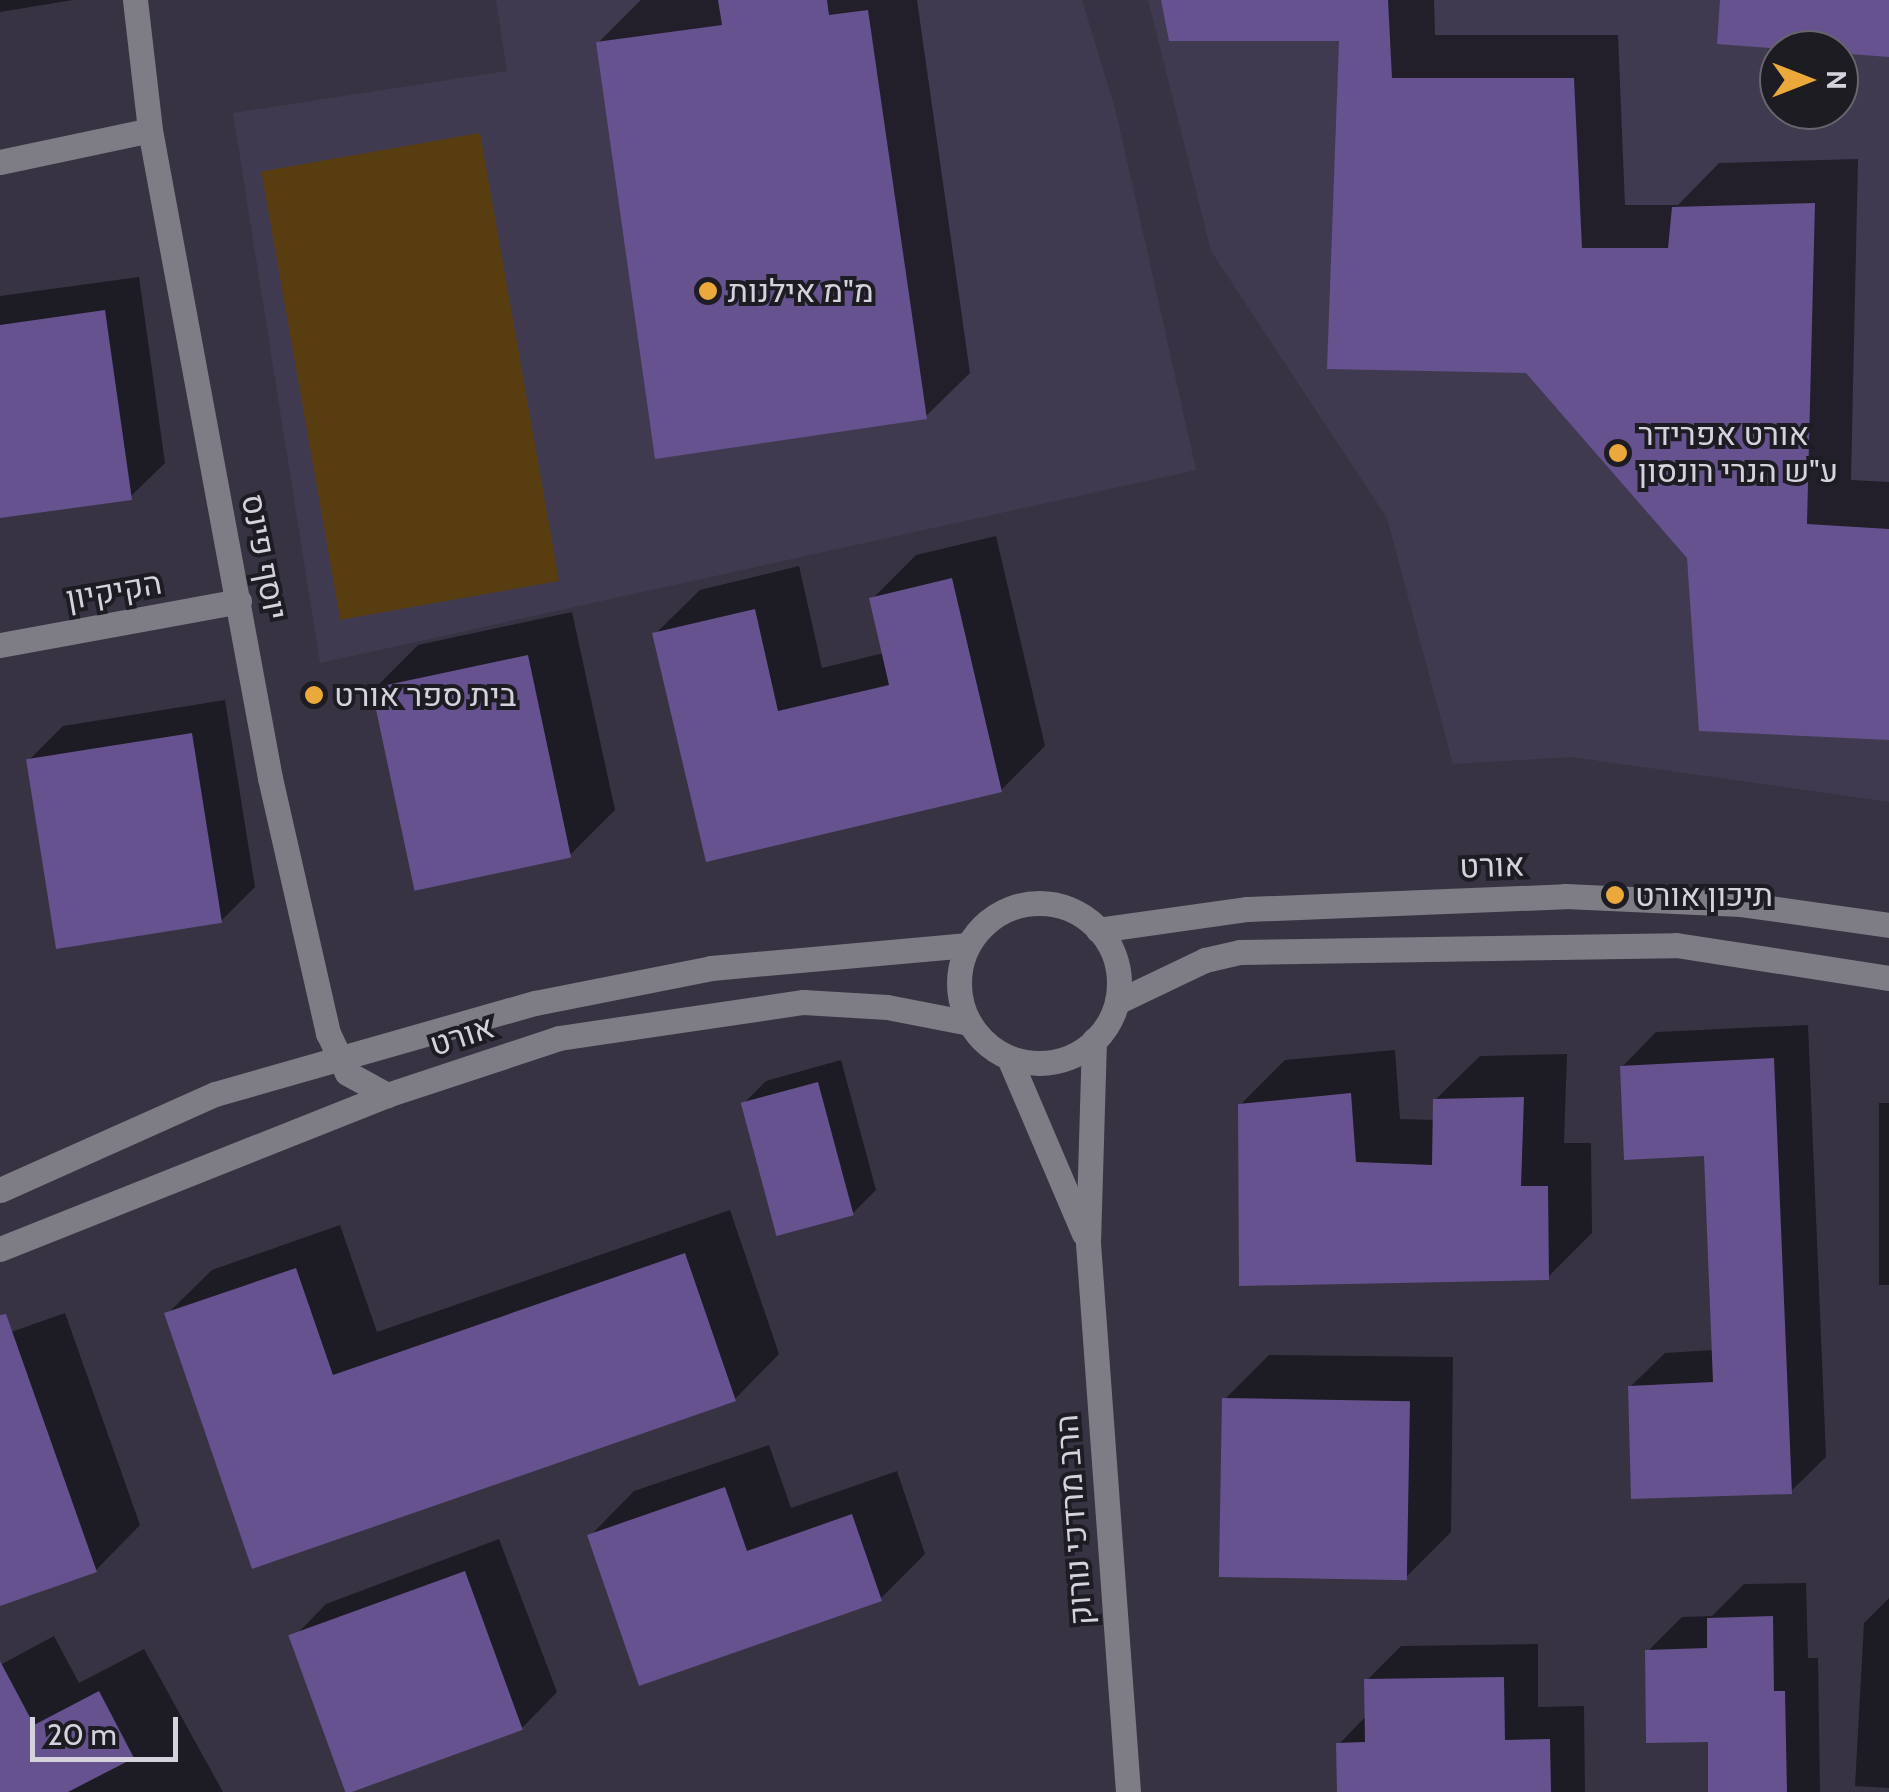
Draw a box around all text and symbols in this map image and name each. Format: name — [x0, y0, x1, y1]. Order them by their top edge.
north arrow — [1759, 30, 1859, 130]
text: N — [1820, 70, 1854, 90]
place label: מ"מ אילנות — [728, 272, 874, 310]
marker: מ"מ אילנות — [697, 280, 719, 302]
place label: אורט אפרידר ע"ש הנרי רונסון — [1638, 416, 1838, 491]
marker: אורט אפרידר ע"ש הנרי רונסון — [1607, 442, 1629, 464]
street label: יוסף פינס — [233, 491, 295, 623]
street label: הקיקיון — [63, 564, 165, 618]
place label: בית ספר אורט — [334, 676, 516, 714]
marker: בית ספר אורט — [303, 684, 325, 706]
street label: אורט — [1459, 846, 1525, 886]
place label: תיכון אורט — [1635, 876, 1773, 914]
marker: תיכון אורט — [1604, 884, 1626, 906]
street label: אורט — [425, 1008, 499, 1064]
street label: הרב מרדכי נורוק — [1047, 1413, 1101, 1627]
scale bar — [35, 1697, 182, 1759]
text: 20 m — [47, 1716, 117, 1753]

